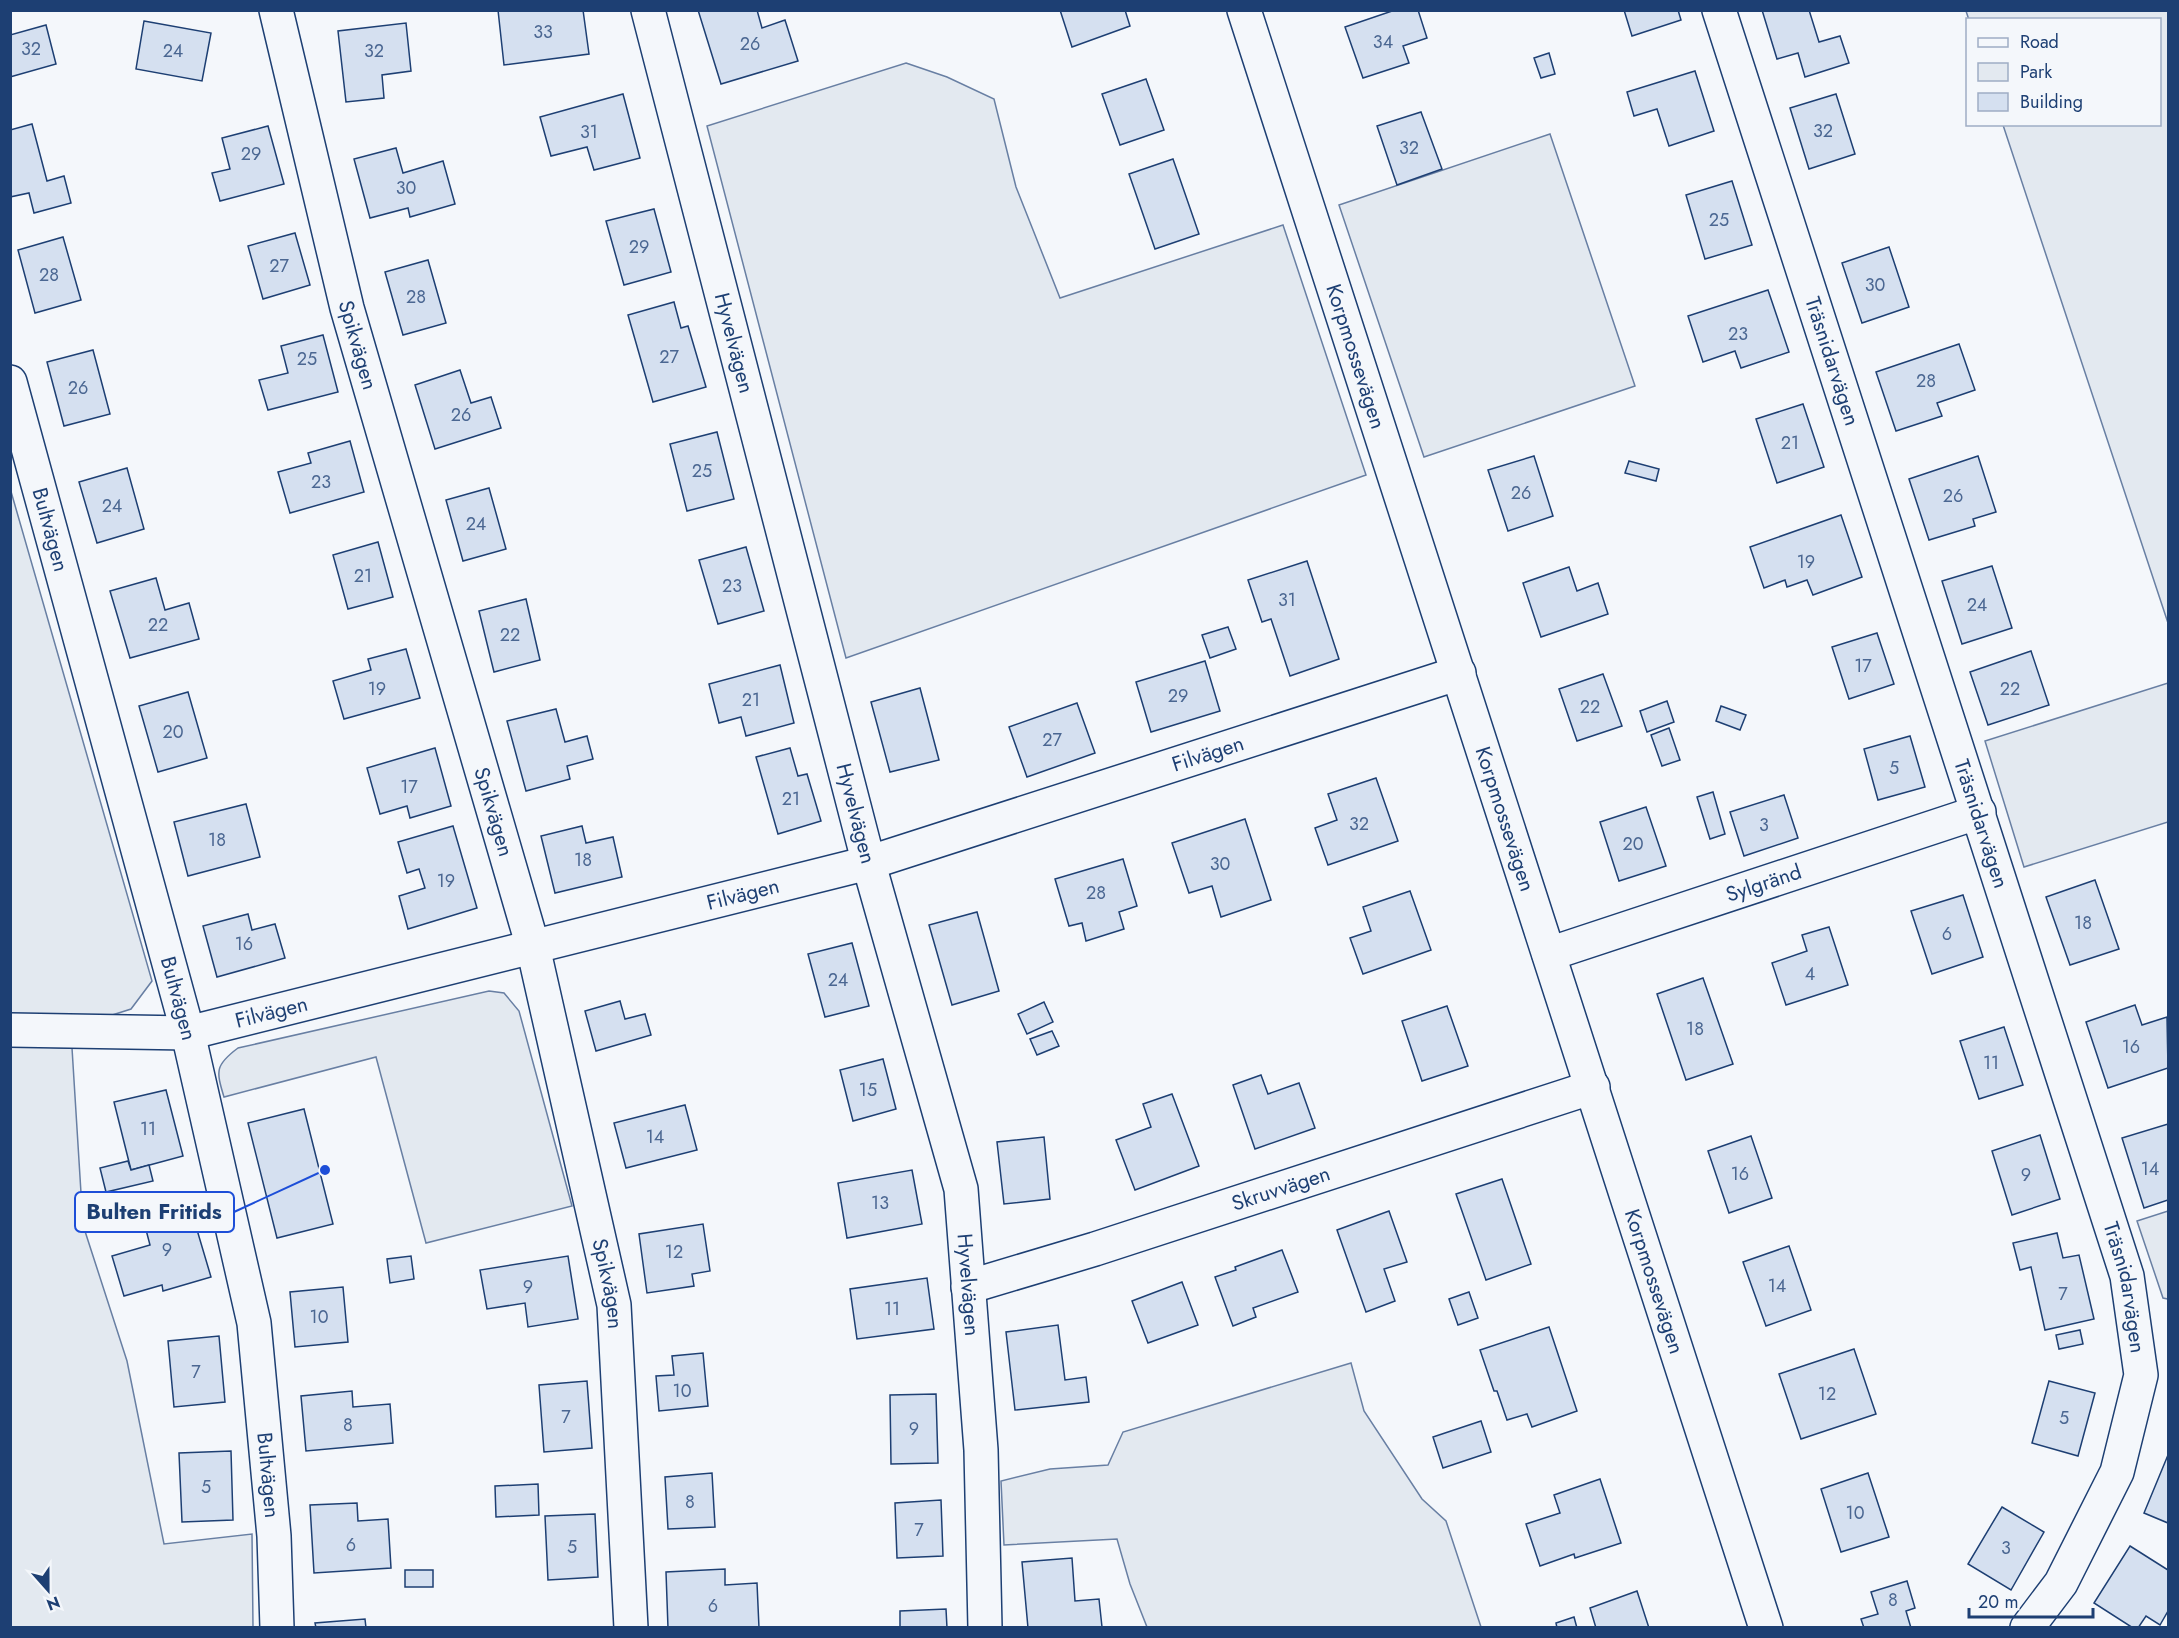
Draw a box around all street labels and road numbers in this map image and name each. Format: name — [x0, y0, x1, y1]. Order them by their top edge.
street label: Korpmossevägen — [1318, 280, 1393, 433]
street label: Hyvelvägen — [707, 290, 762, 397]
street label: Träsnidarvägen — [1797, 293, 1867, 429]
street label: Spikvägen — [331, 297, 385, 393]
street label: Bultvägen — [25, 484, 76, 575]
street label: Filvägen — [1168, 728, 1248, 779]
street label: Korpmossevägen — [1468, 743, 1542, 895]
street label: Träsnidarvägen — [1946, 756, 2016, 892]
street label: Hyvelvägen — [829, 760, 883, 867]
street label: Spikvägen — [466, 763, 521, 860]
street label: Sylgränd — [1722, 857, 1805, 910]
street label: Filvägen — [703, 871, 782, 918]
street label: Bultvägen — [153, 953, 204, 1043]
street label: Filvägen — [232, 989, 311, 1036]
street label: Skruvvägen — [1228, 1158, 1334, 1219]
street label: Korpmossevägen — [1617, 1205, 1692, 1358]
street label: Träsnidarvägen — [2096, 1218, 2153, 1355]
street label: Hyvelvägen — [949, 1232, 987, 1337]
street label: Spikvägen — [584, 1236, 630, 1330]
street label: Bultvägen — [249, 1431, 287, 1519]

